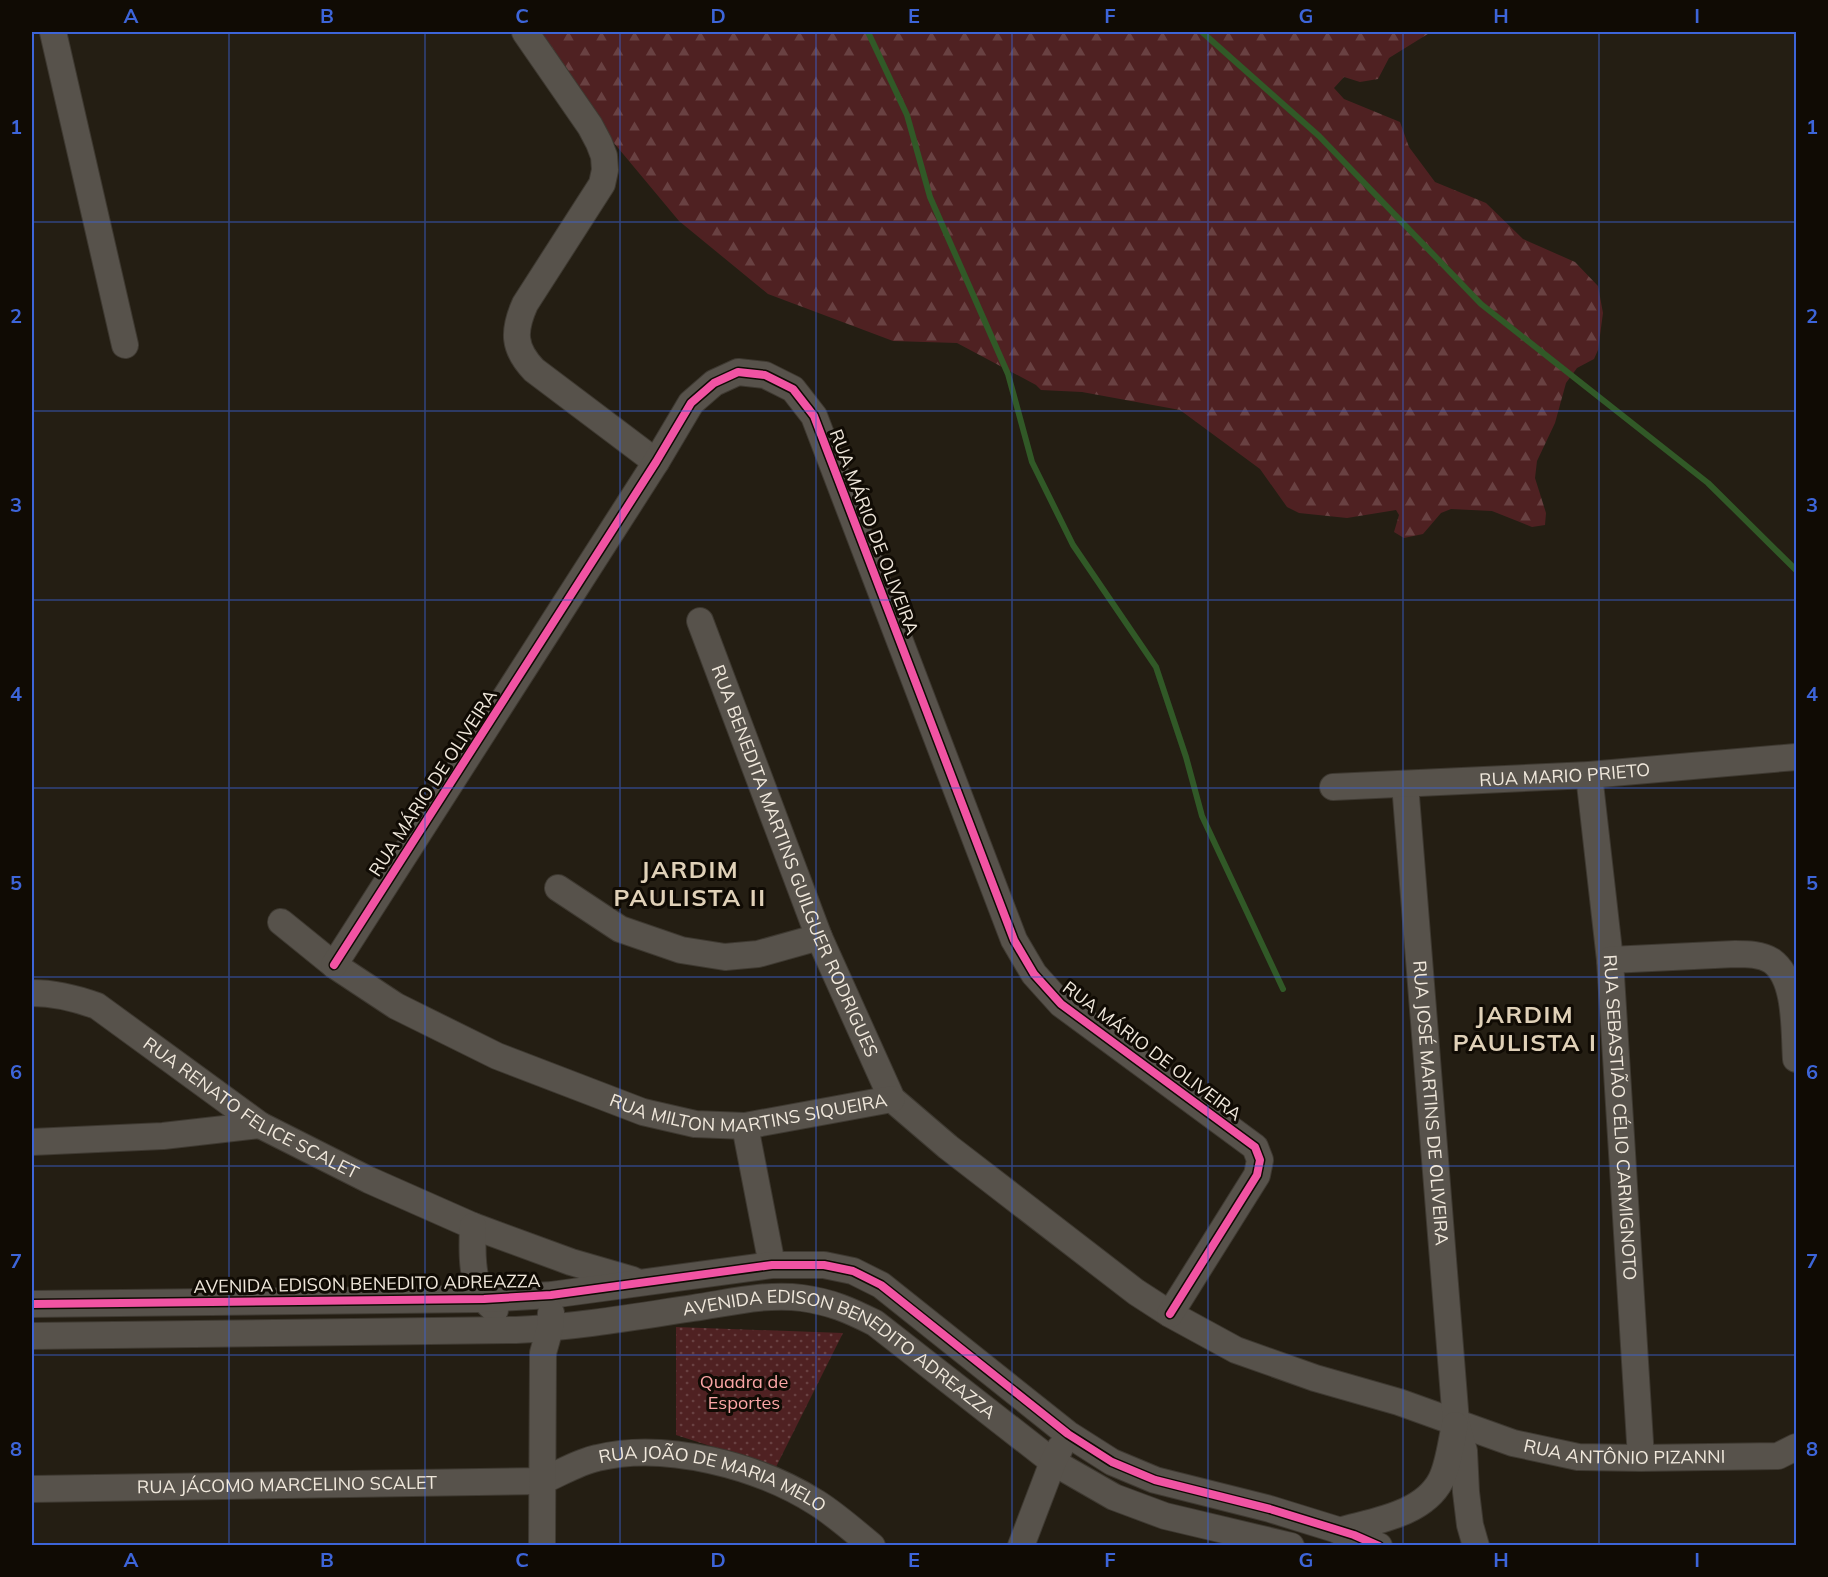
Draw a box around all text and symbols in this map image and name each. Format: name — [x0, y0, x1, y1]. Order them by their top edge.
text: A — [124, 3, 139, 28]
text: B — [320, 3, 334, 28]
text: C — [515, 3, 529, 28]
text: D — [710, 3, 726, 28]
text: E — [908, 3, 920, 28]
text: F — [1104, 3, 1116, 28]
text: G — [1299, 3, 1313, 28]
text: H — [1493, 3, 1509, 28]
text: I — [1694, 3, 1700, 28]
text: 1 — [10, 114, 22, 139]
text: 1 — [1806, 114, 1818, 139]
text: 2 — [10, 303, 22, 328]
text: 2 — [1806, 303, 1818, 328]
street label: RUA MÁRIO DE OLIVEIRA — [825, 426, 924, 638]
text: 3 — [10, 492, 22, 517]
text: 3 — [1806, 492, 1818, 517]
street label: RUA BENEDITA MARTINS GUILGUER RODRIGUES — [707, 661, 884, 1061]
text: 4 — [10, 681, 22, 706]
text: 4 — [1806, 681, 1818, 706]
street label: RUA MÁRIO DE OLIVEIRA — [364, 685, 502, 880]
street label: RUA MARIO PRIETO — [1479, 758, 1651, 791]
district label: JARDIM PAULISTA II — [614, 854, 766, 912]
text: 5 — [10, 870, 22, 895]
text: 5 — [1806, 870, 1818, 895]
street label: RUA SEBASTIÃO CÉLIO CARMIGNOTO — [1599, 954, 1642, 1281]
street label: RUA JOSÉ MARTINS DE OLIVEIRA — [1408, 959, 1454, 1246]
street label: RUA MÁRIO DE OLIVEIRA — [1058, 976, 1246, 1125]
district label: JARDIM PAULISTA I — [1453, 999, 1597, 1057]
street label: RUA RENATO FELICE SCALET — [139, 1032, 363, 1184]
text: 6 — [10, 1059, 22, 1084]
text: 6 — [1806, 1059, 1818, 1084]
street label: RUA MILTON MARTINS SIQUEIRA — [606, 1088, 889, 1137]
text: 7 — [10, 1248, 22, 1273]
text: 7 — [1806, 1248, 1818, 1273]
street label: AVENIDA EDISON BENEDITO ADREAZZA — [193, 1269, 541, 1298]
street label: AVENIDA EDISON BENEDITO ADREAZZA — [681, 1285, 1000, 1424]
park label: Quadra de Esportes — [700, 1370, 788, 1414]
street label: RUA ANTÔNIO PIZANNI — [1522, 1434, 1725, 1469]
text: 8 — [10, 1436, 22, 1461]
text: 8 — [1806, 1436, 1818, 1461]
street label: RUA JOÃO DE MARIA MELO — [597, 1440, 831, 1517]
street label: RUA JÁCOMO MARCELINO SCALET — [137, 1471, 437, 1498]
text: A — [124, 1547, 139, 1572]
text: B — [320, 1547, 334, 1572]
text: C — [515, 1547, 529, 1572]
text: D — [710, 1547, 726, 1572]
text: E — [908, 1547, 920, 1572]
text: F — [1104, 1547, 1116, 1572]
text: G — [1299, 1547, 1313, 1572]
text: H — [1493, 1547, 1509, 1572]
text: I — [1694, 1547, 1700, 1572]

